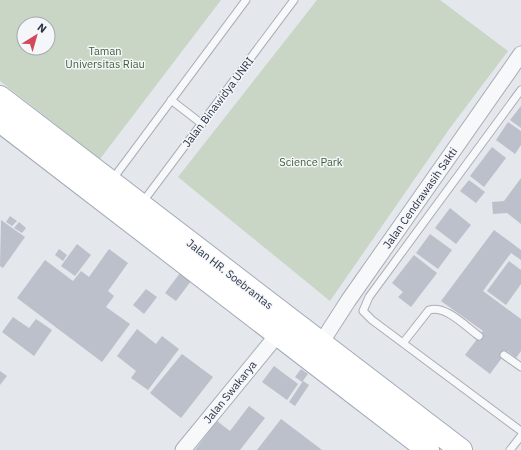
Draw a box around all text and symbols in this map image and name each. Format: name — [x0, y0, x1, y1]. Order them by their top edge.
north arrow — [16, 16, 56, 56]
text: N — [35, 20, 49, 36]
park label: Taman Universitas Riau — [65, 44, 145, 71]
street label: Jalan Binawidya UNRI — [180, 54, 256, 150]
street label: Jalan Cendrawasih Sakti — [380, 145, 460, 251]
park label: Science Park — [279, 155, 343, 169]
street label: Jalan HR. Soebrantas — [184, 236, 276, 312]
street label: Jalan Swakarya — [200, 358, 260, 426]

